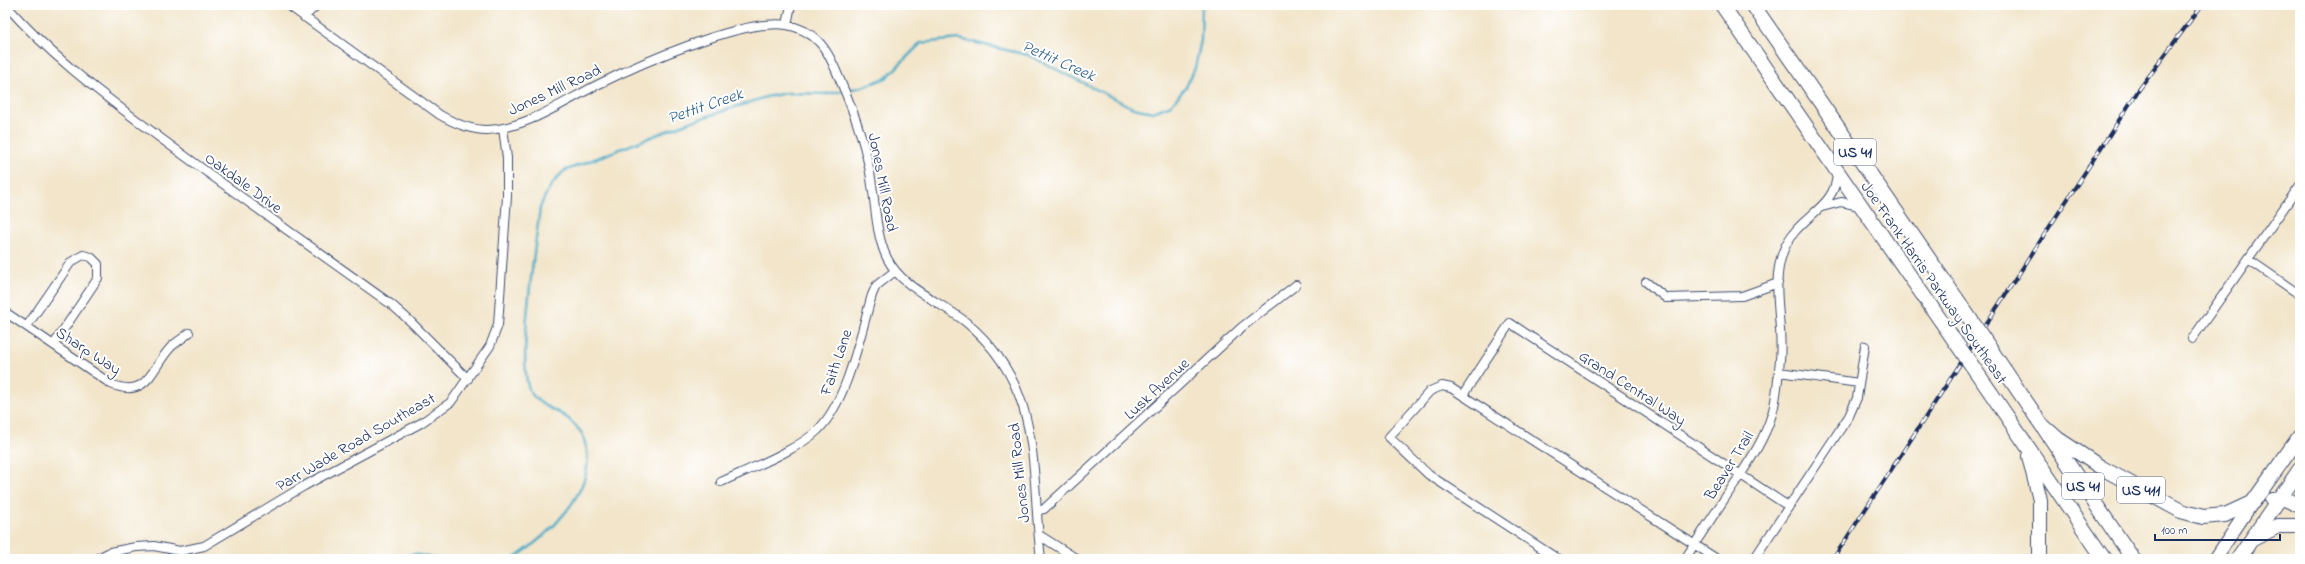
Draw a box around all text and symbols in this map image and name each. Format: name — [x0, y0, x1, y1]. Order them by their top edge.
water label: Pettit Creek — [1018, 34, 1101, 89]
street label: Jones Mill Road — [504, 59, 605, 123]
water label: Pettit Creek — [664, 81, 748, 131]
street label: Jones Mill Road — [861, 131, 903, 234]
road number: US 41 — [1834, 139, 1876, 165]
street label: Oakdale Drive — [199, 147, 287, 221]
street label: Joe Frank Harris Parkway Southeast — [1854, 177, 2013, 390]
street label: Sharp Way — [50, 321, 126, 382]
street label: Faith Lane — [814, 326, 860, 400]
street label: Grand Central Way — [1573, 345, 1691, 433]
street label: Lusk Avenue — [1119, 352, 1196, 426]
street label: Parr Wade Road Southeast — [272, 387, 441, 498]
street label: Jones Mill Road — [1003, 422, 1037, 524]
street label: Beaver Trail — [1698, 426, 1761, 506]
road number: US 41 — [2062, 473, 2104, 499]
road number: US 411 — [2117, 477, 2165, 503]
scale bar — [2155, 516, 2280, 542]
text: 100 m — [2161, 522, 2188, 540]

